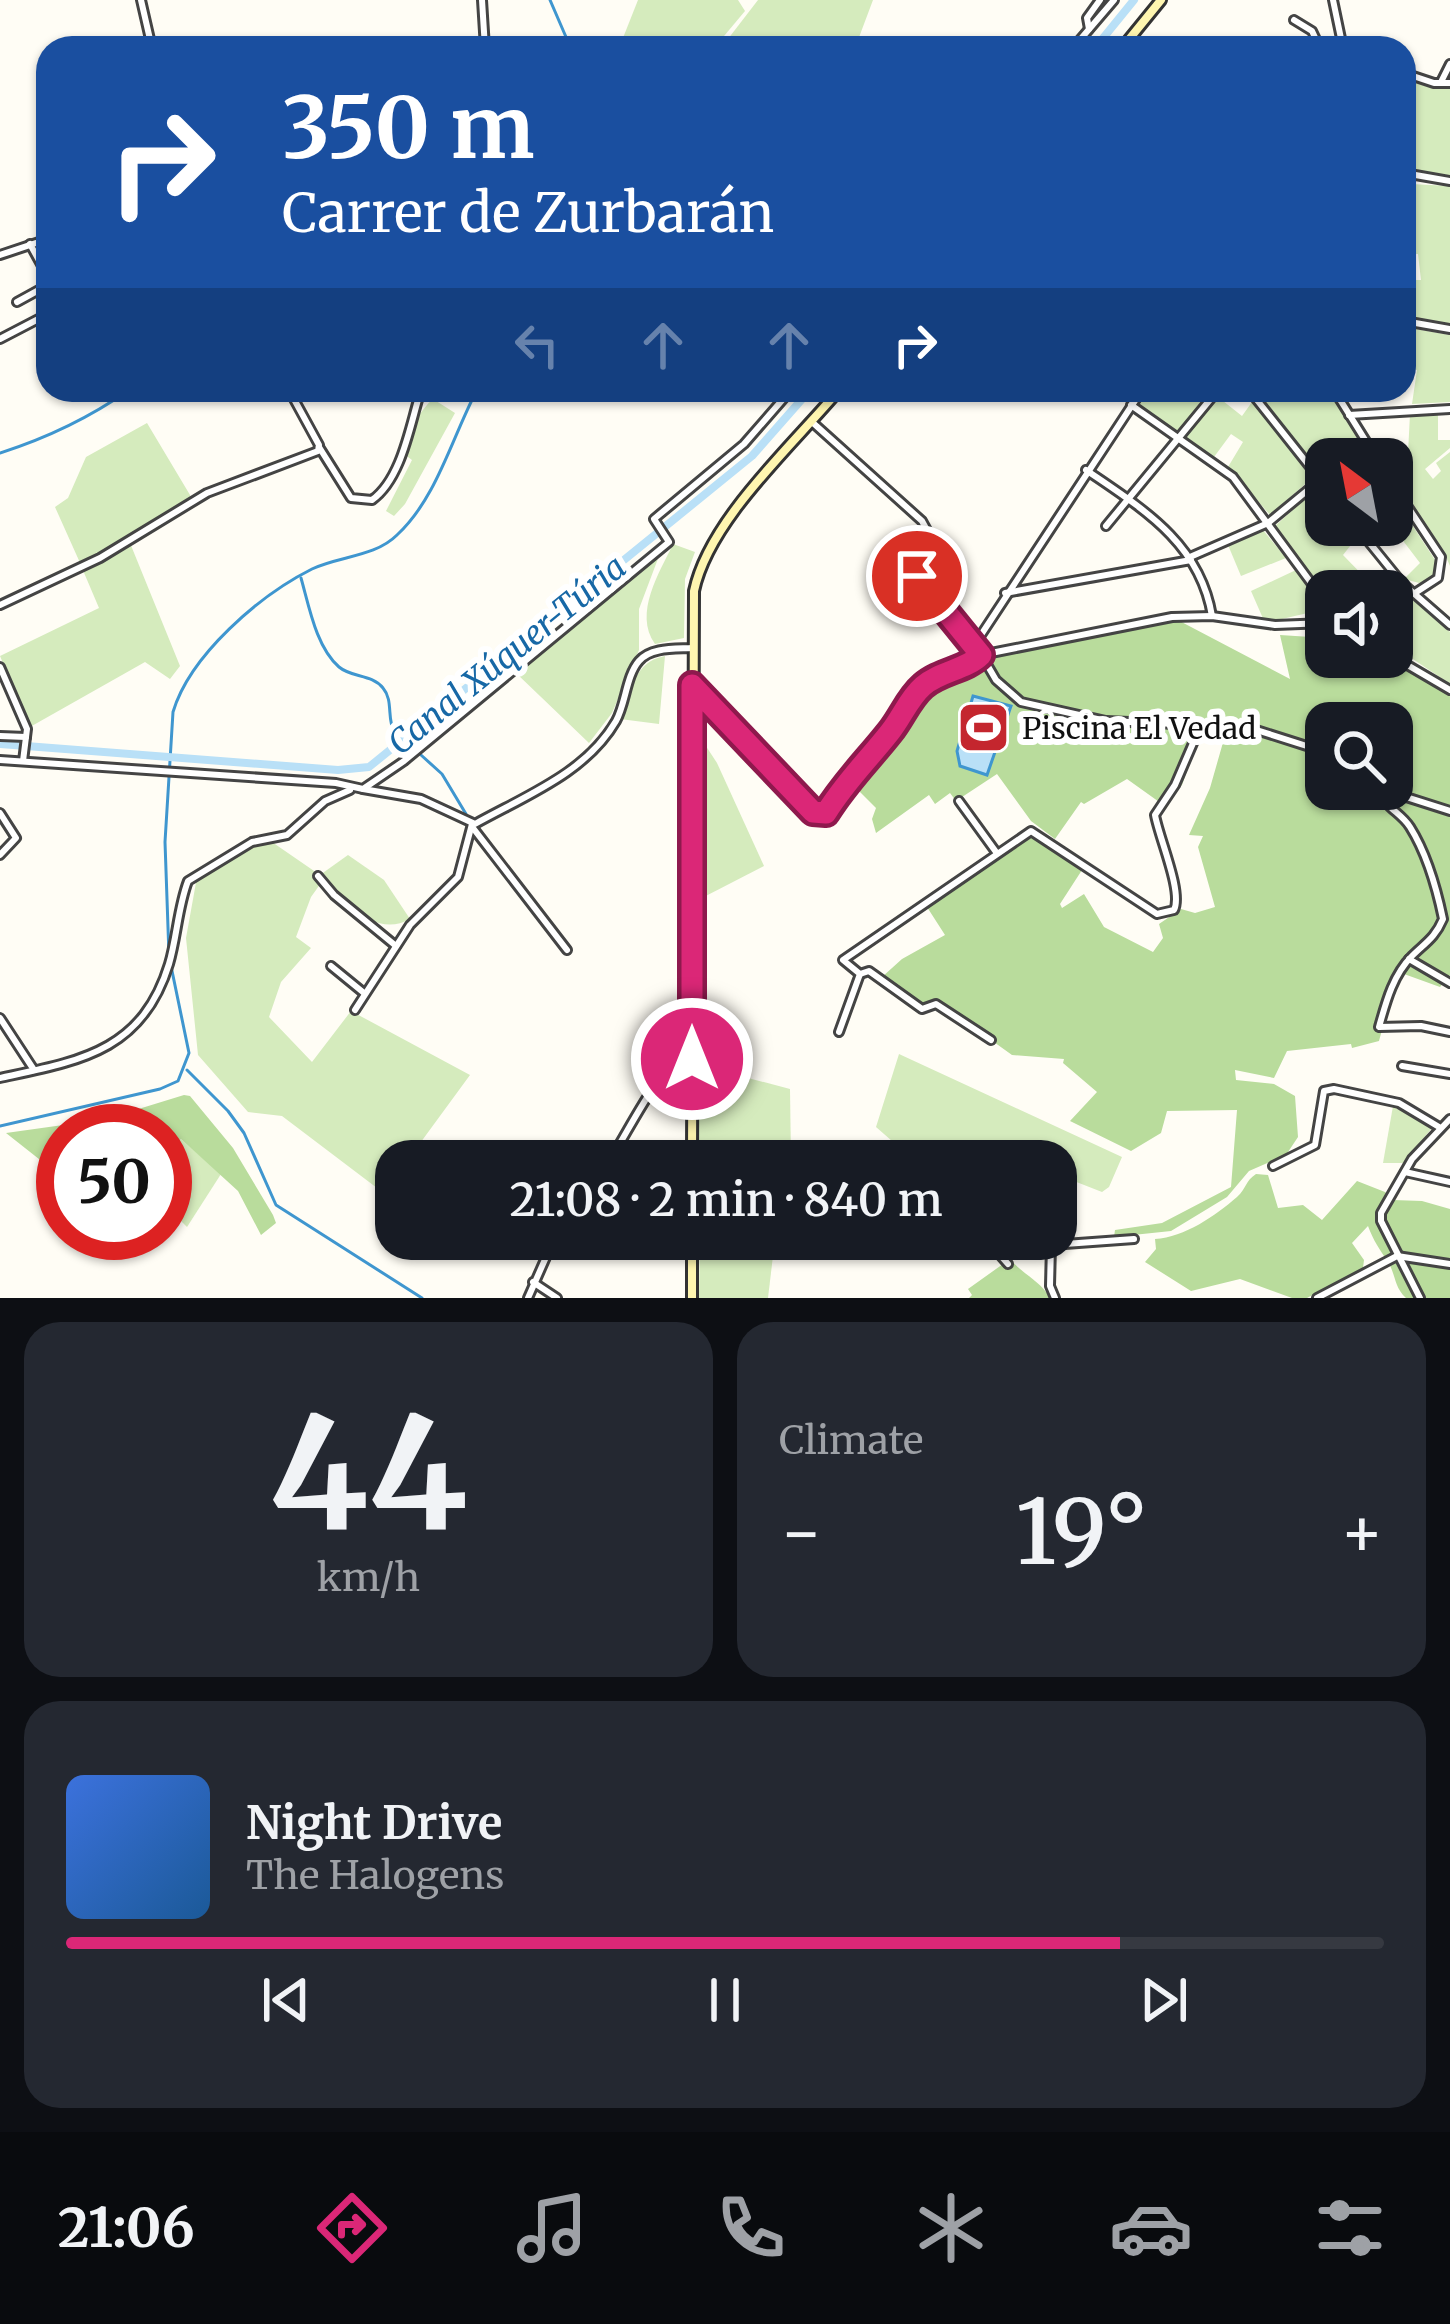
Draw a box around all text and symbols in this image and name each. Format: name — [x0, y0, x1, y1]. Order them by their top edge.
text: 350 m — [282, 75, 535, 181]
icon: right — [84, 84, 240, 240]
text: Carrer de Zurbarán — [282, 179, 774, 247]
icon: left — [504, 312, 570, 378]
icon: ahead — [630, 312, 696, 378]
icon: ahead — [756, 312, 822, 378]
icon: right — [882, 312, 948, 378]
north arrow — [1305, 438, 1413, 546]
map controls — [1305, 438, 1413, 810]
pin — [866, 525, 968, 627]
icon: arrive — [884, 543, 950, 609]
water label: Canal Xúquer-Túria — [380, 547, 634, 763]
button: sound — [1305, 570, 1413, 678]
sports icon: Piscina El Vedad — [955, 700, 1011, 756]
button: search — [1305, 702, 1413, 810]
place label: Piscina El Vedad — [1022, 709, 1256, 747]
position arrow — [629, 996, 755, 1122]
speed limit sign: 50 — [36, 1104, 192, 1260]
text: 21:08 · 2 min · 840 m — [509, 1172, 943, 1228]
text: 44 — [269, 1376, 468, 1573]
text: Climate — [779, 1416, 923, 1465]
text: 19° — [1015, 1475, 1148, 1589]
text: − — [779, 1491, 823, 1574]
text: + — [1340, 1491, 1384, 1574]
text: km/h — [317, 1553, 420, 1602]
text: Night Drive — [246, 1795, 502, 1851]
text: The Halogens — [246, 1851, 504, 1900]
icon: previous — [253, 1967, 319, 2033]
icon: pause — [692, 1967, 758, 2033]
icon: next — [1131, 1967, 1197, 2033]
icon: directions — [310, 2186, 394, 2270]
icon: music — [510, 2186, 594, 2270]
icon: phone — [709, 2186, 793, 2270]
icon: climate — [909, 2186, 993, 2270]
icon: car — [1109, 2186, 1193, 2270]
icon: filters — [1308, 2186, 1392, 2270]
text: 21:06 — [58, 2194, 195, 2262]

